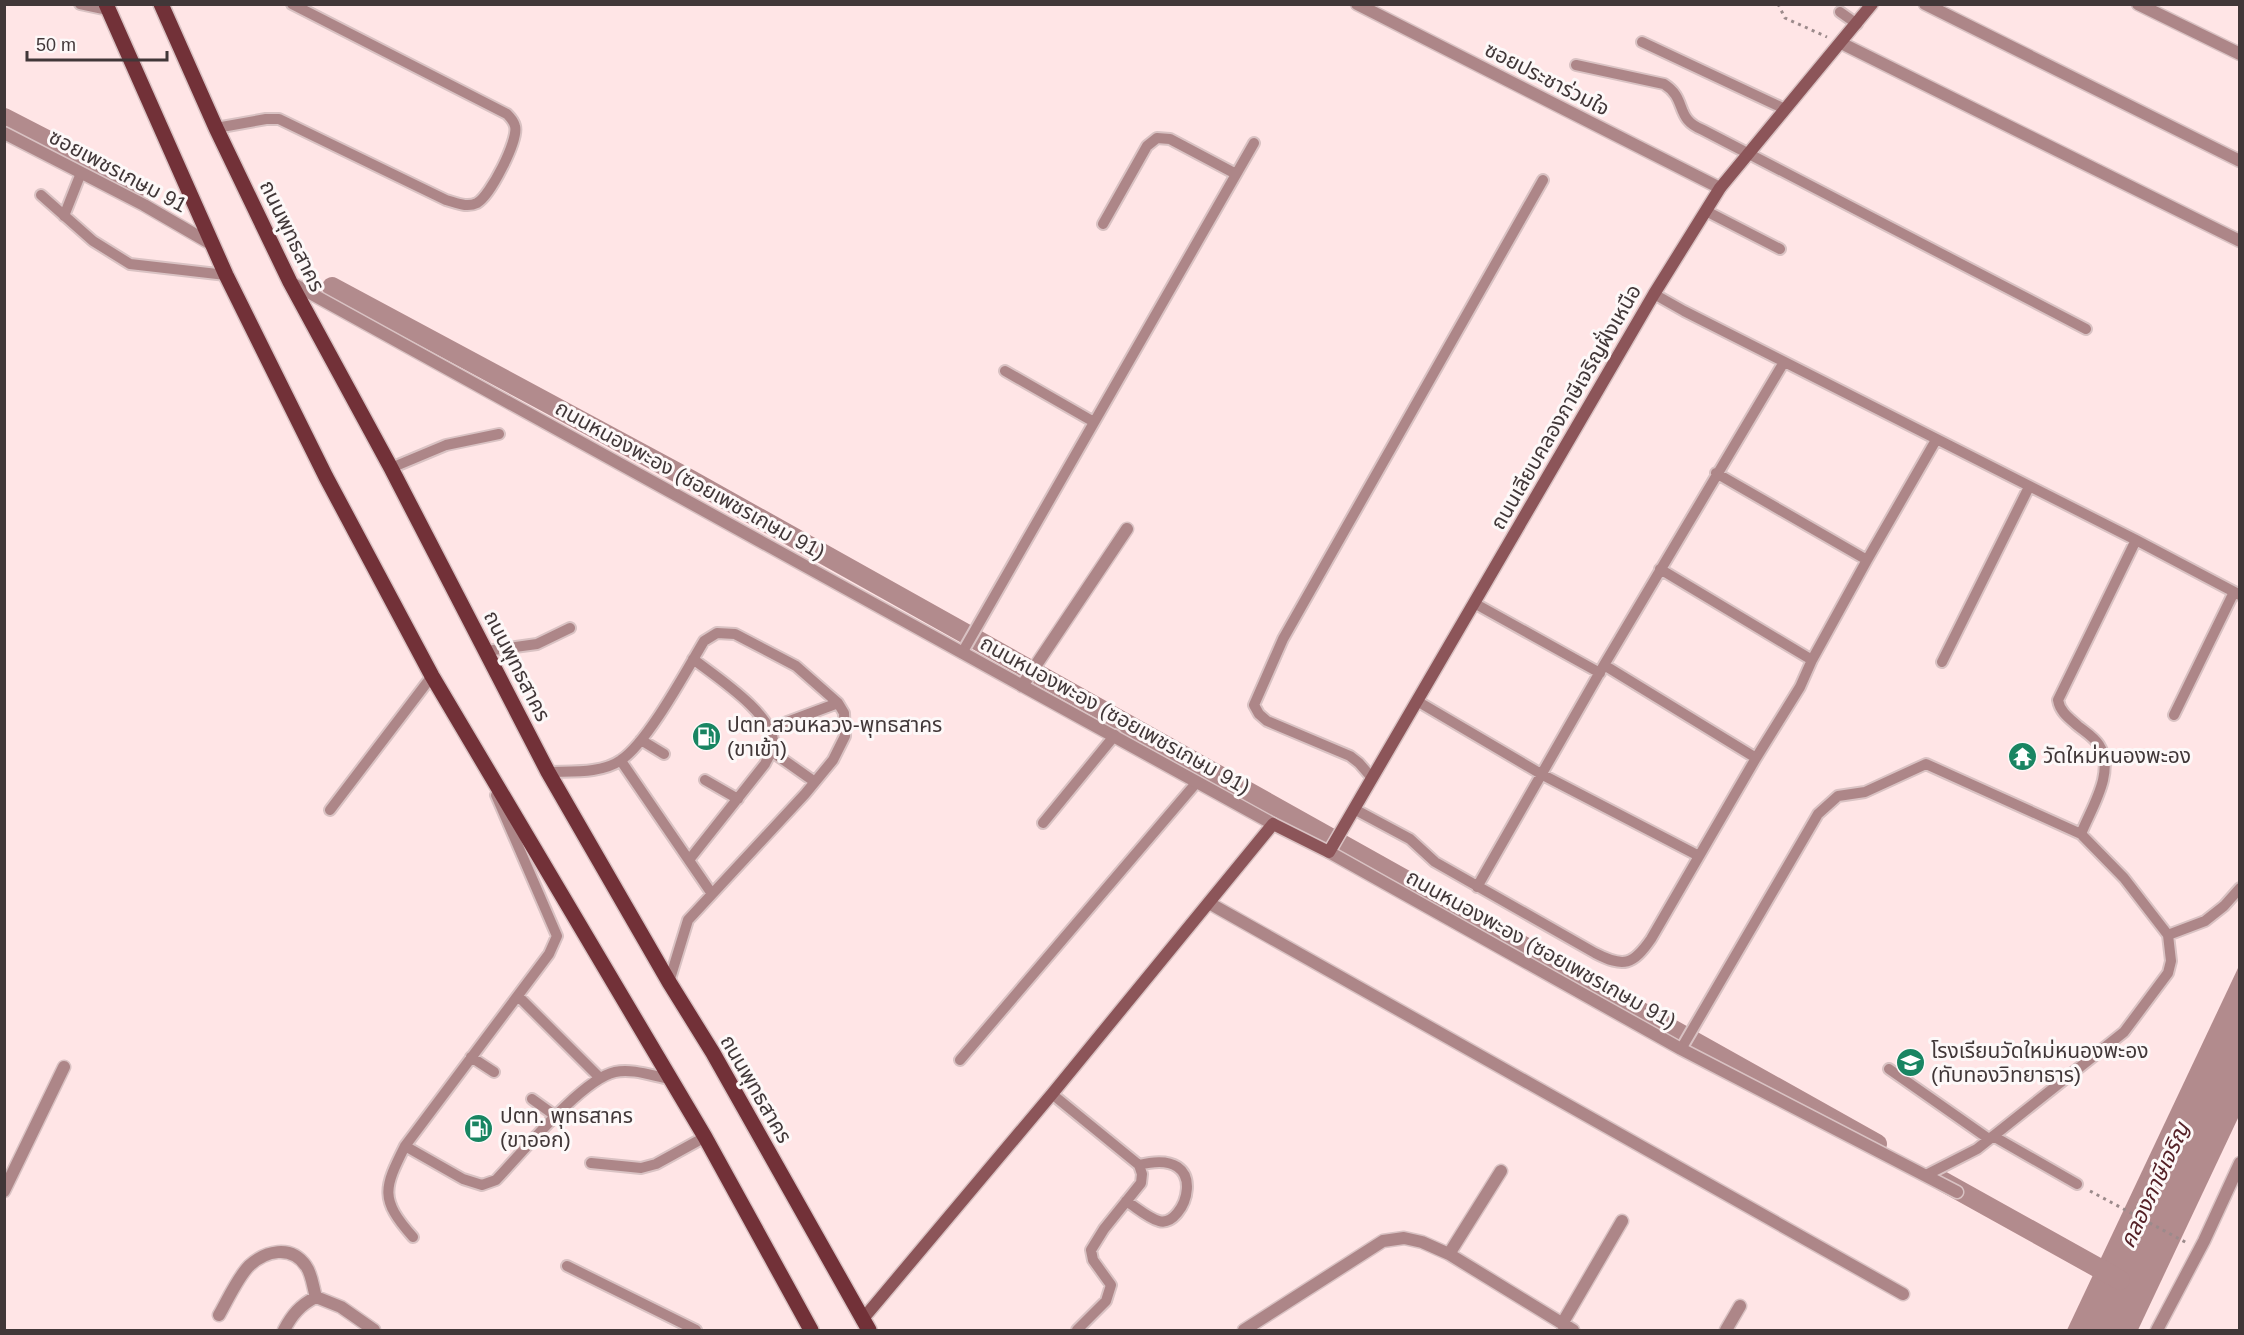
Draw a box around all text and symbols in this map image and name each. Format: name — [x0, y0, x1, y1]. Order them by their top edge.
scale bar — [27, 24, 166, 62]
text: 50 m — [36, 35, 76, 55]
street label: ซอยประชาร่วมใจ — [1481, 37, 1613, 120]
street label: ซอยเพชรเกษม 91 — [45, 125, 191, 217]
street label: ถนนพุทธสาคร — [254, 176, 329, 296]
street label: ถนนเลียบคลองภาษีเจริญฝั่งเหนือ — [1484, 279, 1645, 533]
street label: ถนนหนองพะอง (ซอยเพชรเกษม 91) — [552, 396, 829, 563]
street label: ถนนพุทธสาคร — [478, 607, 555, 726]
street label: ถนนหนองพะอง (ซอยเพชรเกษม 91) — [977, 631, 1254, 798]
place label: ปตท.สวนหลวง-พุทธสาคร (ขาเข้า) — [727, 713, 942, 760]
fuel station icon: ปตท.สวนหลวง-พุทธสาคร (ขาเข้า) — [690, 721, 722, 753]
temple icon: วัดใหม่หนองพะอง — [2006, 740, 2038, 772]
place label: วัดใหม่หนองพะอง — [2043, 744, 2191, 767]
street label: ถนนหนองพะอง (ซอยเพชรเกษม 91) — [1403, 865, 1680, 1032]
street label: ถนนพุทธสาคร — [715, 1031, 797, 1148]
place label: โรงเรียนวัดใหม่หนองพะอง (ทับทองวิทยาธาร) — [1931, 1039, 2148, 1086]
school or university icon: โรงเรียนวัดใหม่หนองพะอง (ทับทองวิทยาธาร) — [1894, 1047, 1926, 1079]
place label: ปตท. พุทธสาคร (ขาออก) — [500, 1104, 633, 1151]
fuel station icon: ปตท. พุทธสาคร (ขาออก) — [463, 1112, 495, 1144]
water label: คลองภาษีเจริญ — [2115, 1117, 2195, 1252]

